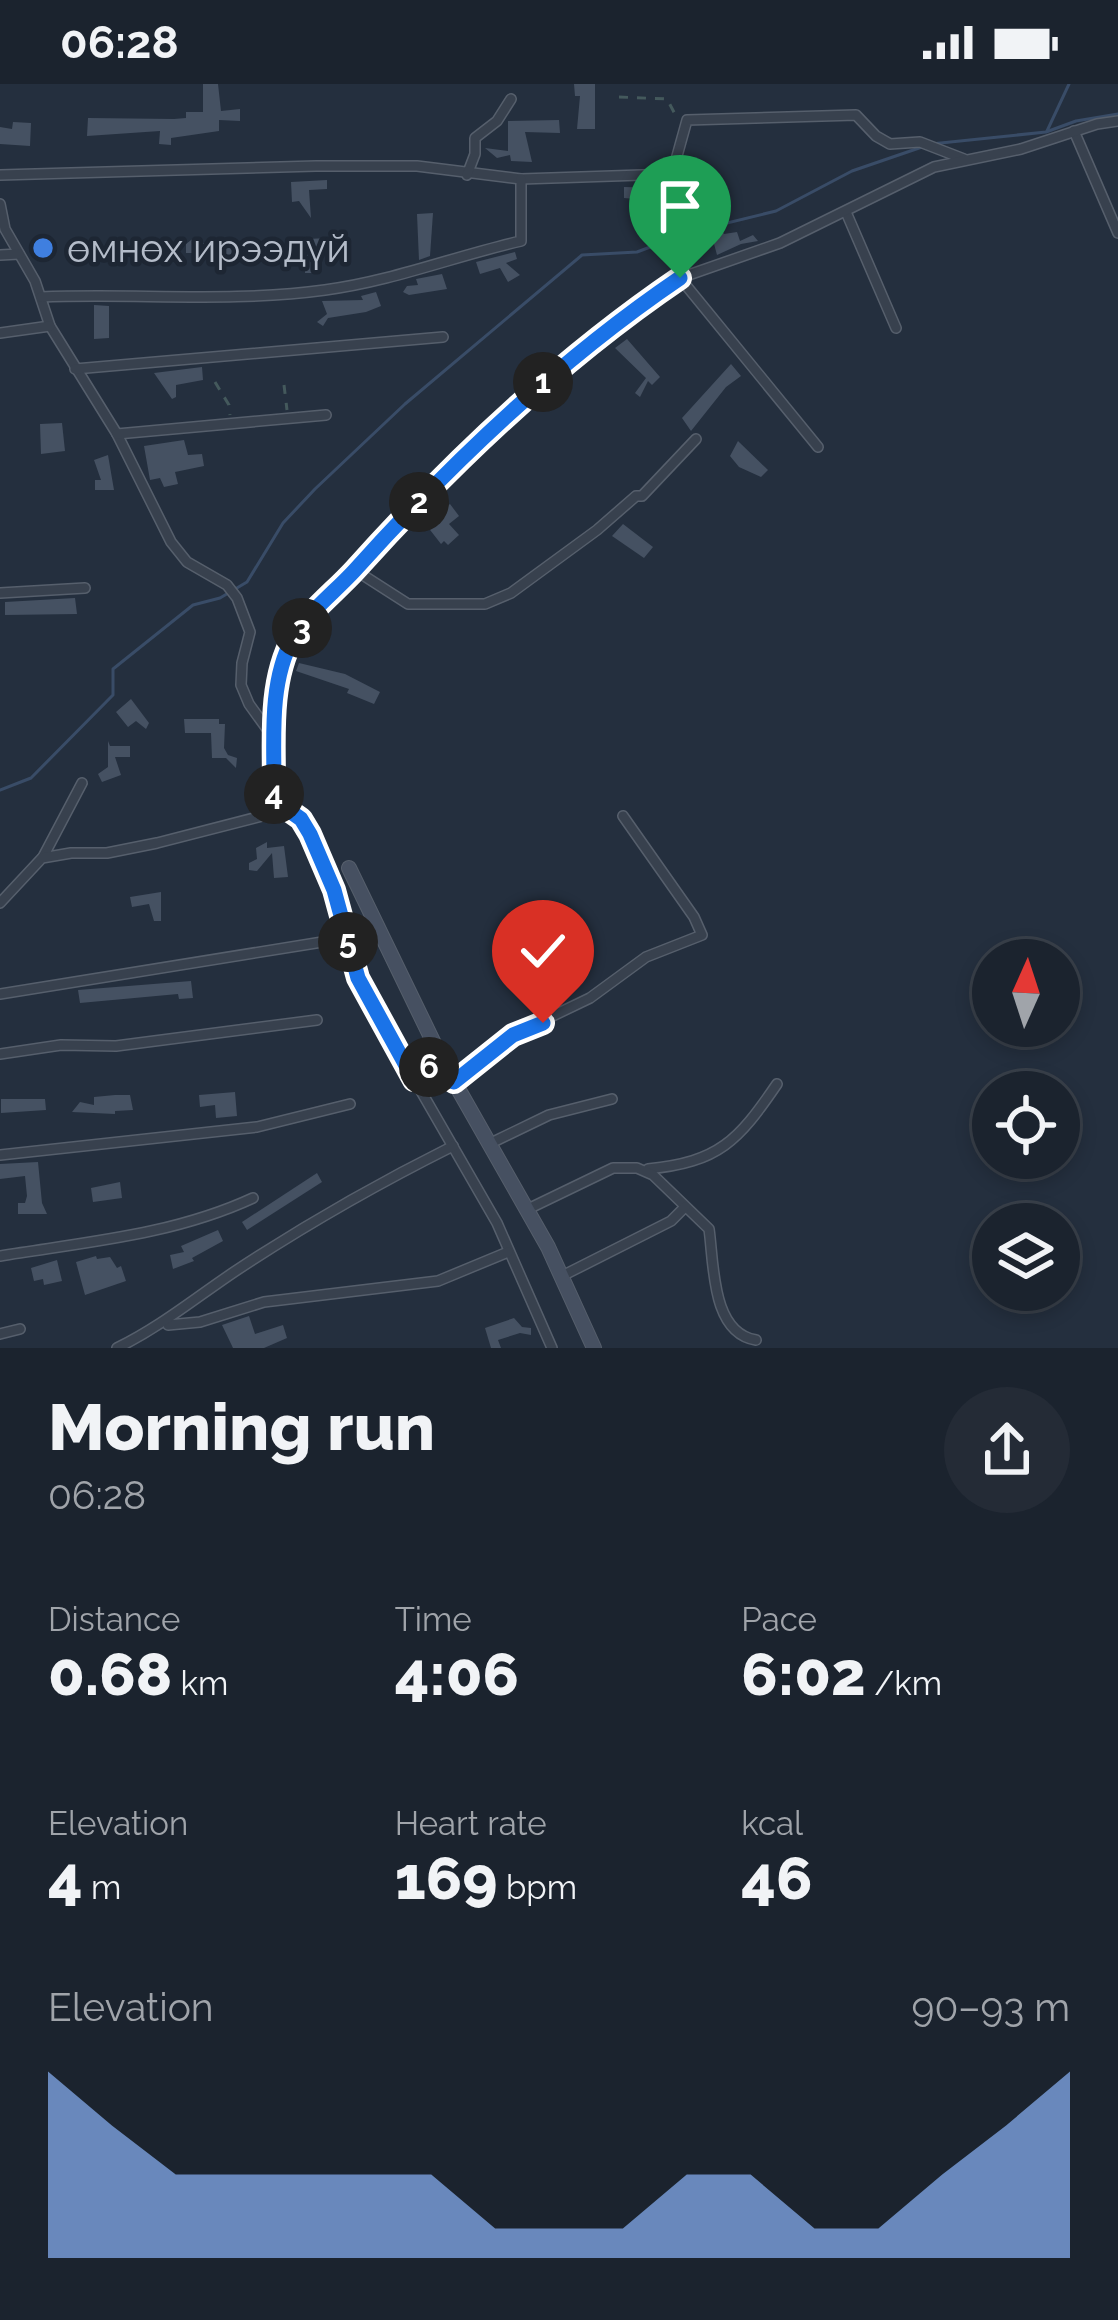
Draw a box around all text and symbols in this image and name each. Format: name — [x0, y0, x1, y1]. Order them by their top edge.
text: 06:28 — [60, 16, 179, 69]
pin — [629, 155, 731, 278]
icon: arrive — [647, 173, 713, 239]
place label: өмнөх ирээдүй — [67, 225, 350, 271]
marker: өмнөх ирээдүй — [30, 235, 56, 261]
pin: 1 — [513, 352, 573, 412]
text: 1 — [535, 362, 551, 401]
pin: 2 — [389, 472, 449, 532]
text: 2 — [410, 482, 428, 521]
pin: 3 — [272, 598, 332, 658]
text: 3 — [293, 608, 311, 647]
pin: 4 — [244, 764, 304, 824]
text: 4 — [265, 774, 283, 813]
pin — [492, 900, 594, 1023]
pin: 5 — [318, 912, 378, 972]
icon: check — [510, 918, 576, 984]
text: 5 — [339, 922, 357, 961]
north arrow — [972, 939, 1080, 1047]
map controls — [972, 939, 1080, 1311]
pin: 6 — [399, 1037, 459, 1097]
text: 6 — [419, 1047, 439, 1086]
button: locate — [972, 1071, 1080, 1179]
button: layers — [972, 1203, 1080, 1311]
button: share — [944, 1387, 1070, 1513]
text: Morning run — [48, 1388, 435, 1465]
text: 06:28 — [48, 1472, 146, 1518]
text: Distance — [48, 1600, 180, 1639]
text: Time — [395, 1600, 472, 1639]
text: Pace — [741, 1600, 817, 1639]
text: 0.68 — [48, 1639, 172, 1709]
text: 4:06 — [395, 1639, 519, 1709]
text: 6:02 — [741, 1639, 866, 1709]
text: km — [172, 1664, 228, 1703]
text: /km — [866, 1664, 942, 1703]
text: Elevation — [48, 1804, 188, 1843]
text: Heart rate — [395, 1804, 547, 1843]
text: kcal — [741, 1804, 803, 1843]
text: 4 — [48, 1843, 83, 1913]
text: 169 — [395, 1843, 498, 1913]
text: 46 — [741, 1843, 813, 1913]
text: m — [83, 1868, 121, 1907]
text: bpm — [498, 1868, 577, 1907]
text: Elevation — [48, 1984, 214, 2030]
text: 90–93 m — [912, 1984, 1070, 2030]

